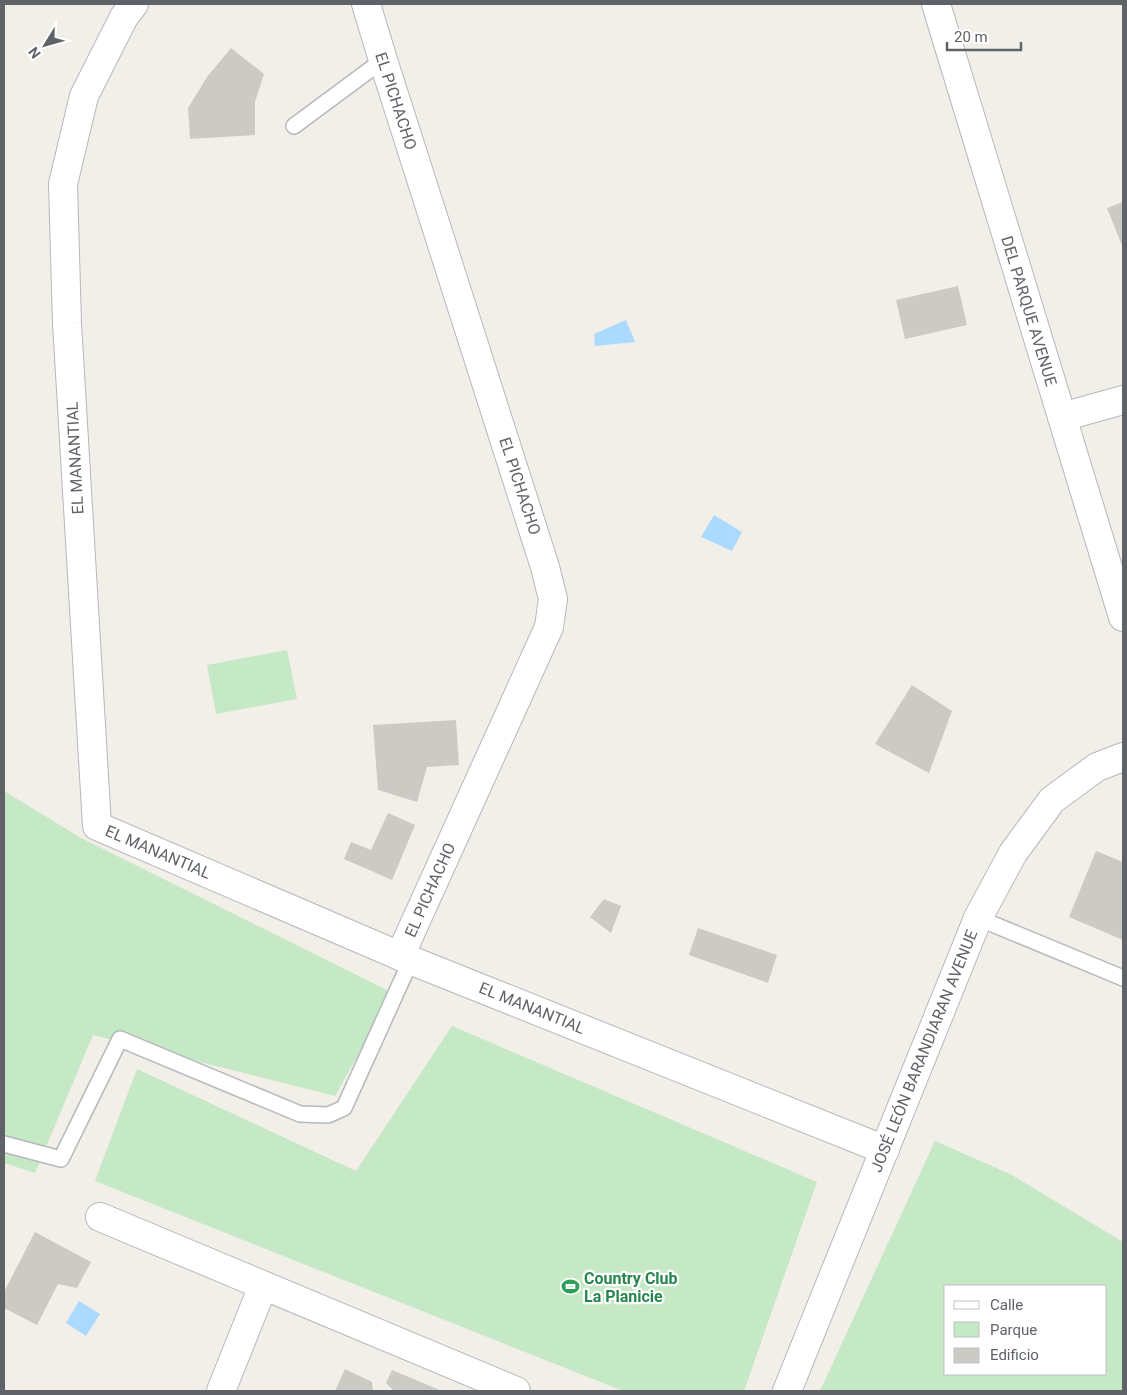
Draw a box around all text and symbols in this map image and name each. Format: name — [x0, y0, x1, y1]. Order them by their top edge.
north arrow — [20, 20, 70, 70]
scale bar — [947, 20, 1021, 52]
text: 20 m — [954, 28, 988, 46]
text: N — [25, 44, 44, 62]
street label: EL PICHACHO — [371, 50, 421, 152]
street label: DEL PARQUE AVENUE — [997, 234, 1061, 388]
street label: EL MANANTIAL — [63, 401, 87, 515]
street label: EL PICHACHO — [495, 435, 545, 537]
street label: EL MANANTIAL — [103, 821, 214, 883]
street label: EL PICHACHO — [401, 840, 459, 940]
street label: JOSÉ LEÓN BARANDIARAN AVENUE — [866, 927, 981, 1175]
street label: EL MANANTIAL — [476, 978, 588, 1038]
place label: Country Club La Planicie — [584, 1269, 678, 1306]
sports icon: Country Club La Planicie — [560, 1277, 580, 1297]
legend — [944, 1285, 1107, 1375]
text: Calle — [990, 1296, 1023, 1314]
text: Parque — [990, 1321, 1037, 1339]
text: Edificio — [990, 1346, 1039, 1364]

